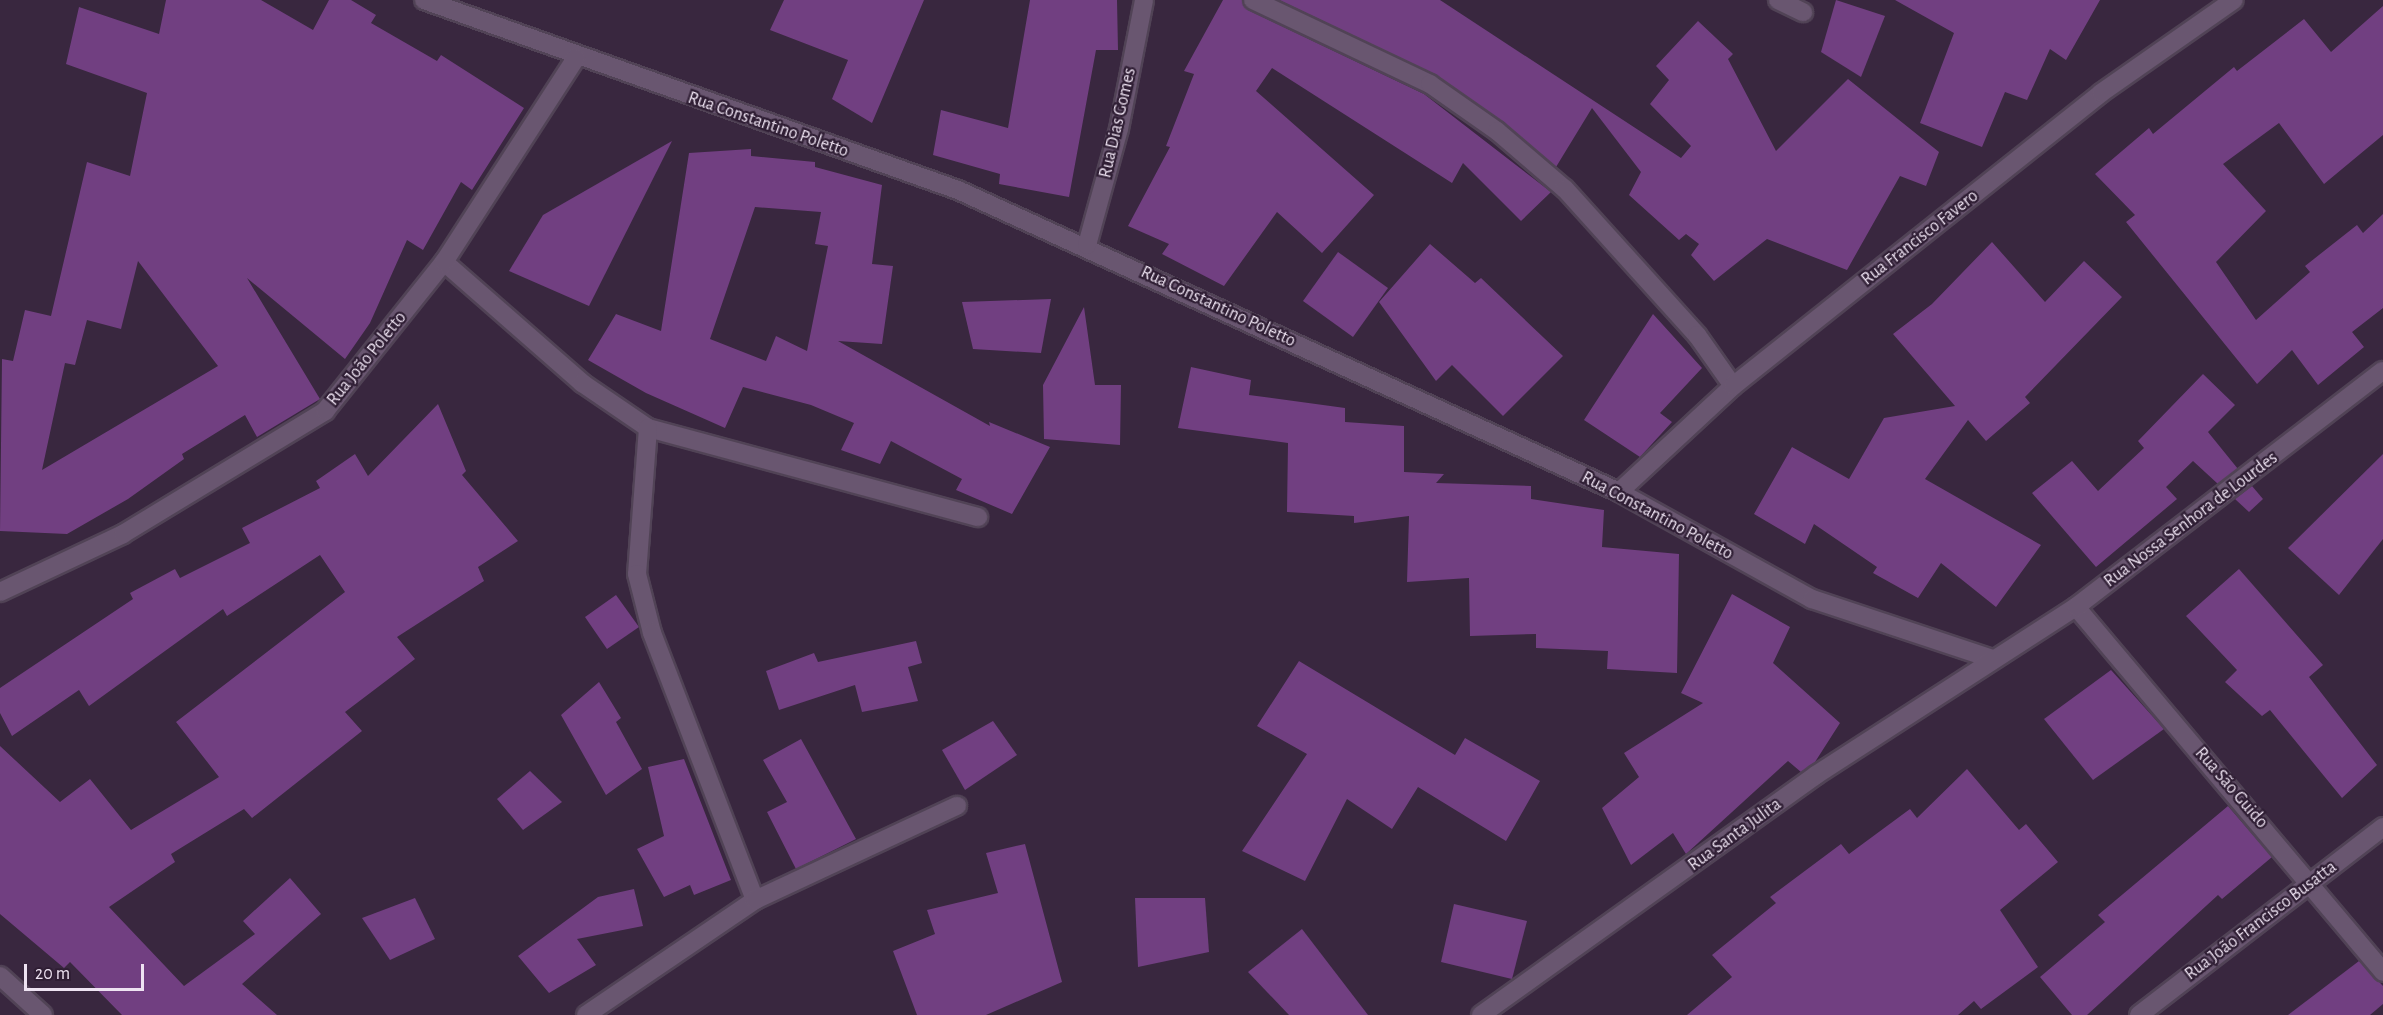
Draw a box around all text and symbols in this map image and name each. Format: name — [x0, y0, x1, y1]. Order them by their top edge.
street label: Rua Dias Gomes — [1095, 66, 1141, 180]
street label: Rua Constantino Poletto — [685, 87, 851, 163]
street label: Rua Francisco Favero — [1857, 186, 1983, 290]
street label: Rua Constantino Poletto — [1137, 262, 1299, 352]
street label: Rua João Poletto — [323, 308, 411, 410]
street label: Rua Nossa Senhora de Lourdes — [2100, 448, 2282, 592]
street label: Rua Constantino Poletto — [1578, 467, 1736, 565]
street label: Rua São Guido — [2190, 743, 2272, 833]
street label: Rua Santa Julita — [1684, 794, 1786, 876]
street label: Rua João Francisco Busatta — [2181, 857, 2341, 985]
scale bar — [27, 952, 147, 990]
text: 20 m — [35, 965, 70, 983]

